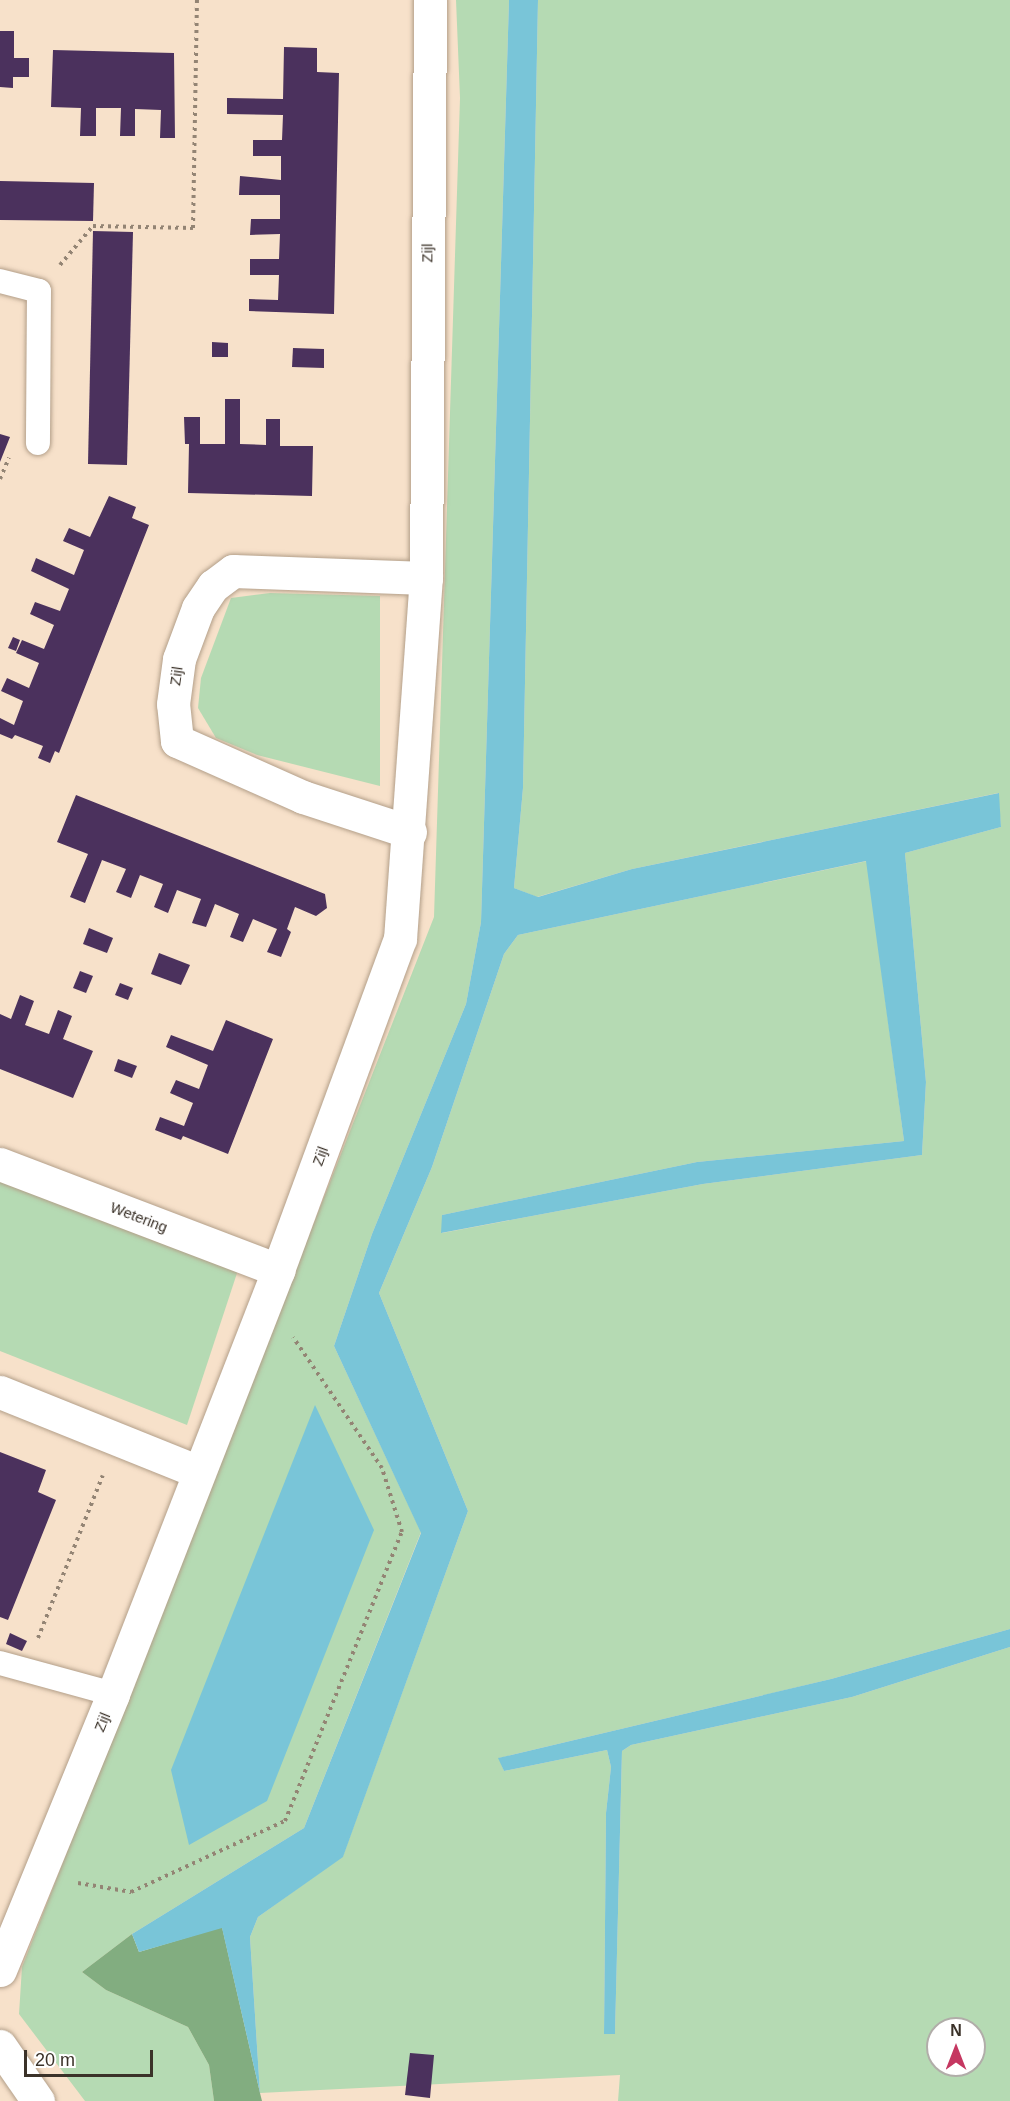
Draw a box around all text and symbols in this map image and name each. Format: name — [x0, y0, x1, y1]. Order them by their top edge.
street label: Zijl — [418, 243, 436, 263]
street label: Zijl — [166, 665, 186, 687]
street label: Zijl — [308, 1144, 332, 1168]
street label: Wetering — [108, 1198, 170, 1236]
street label: Zijl — [90, 1710, 114, 1734]
north arrow — [926, 2017, 986, 2077]
text: N — [950, 2022, 962, 2039]
scale bar — [27, 2038, 156, 2076]
text: 20 m — [35, 2050, 75, 2070]

